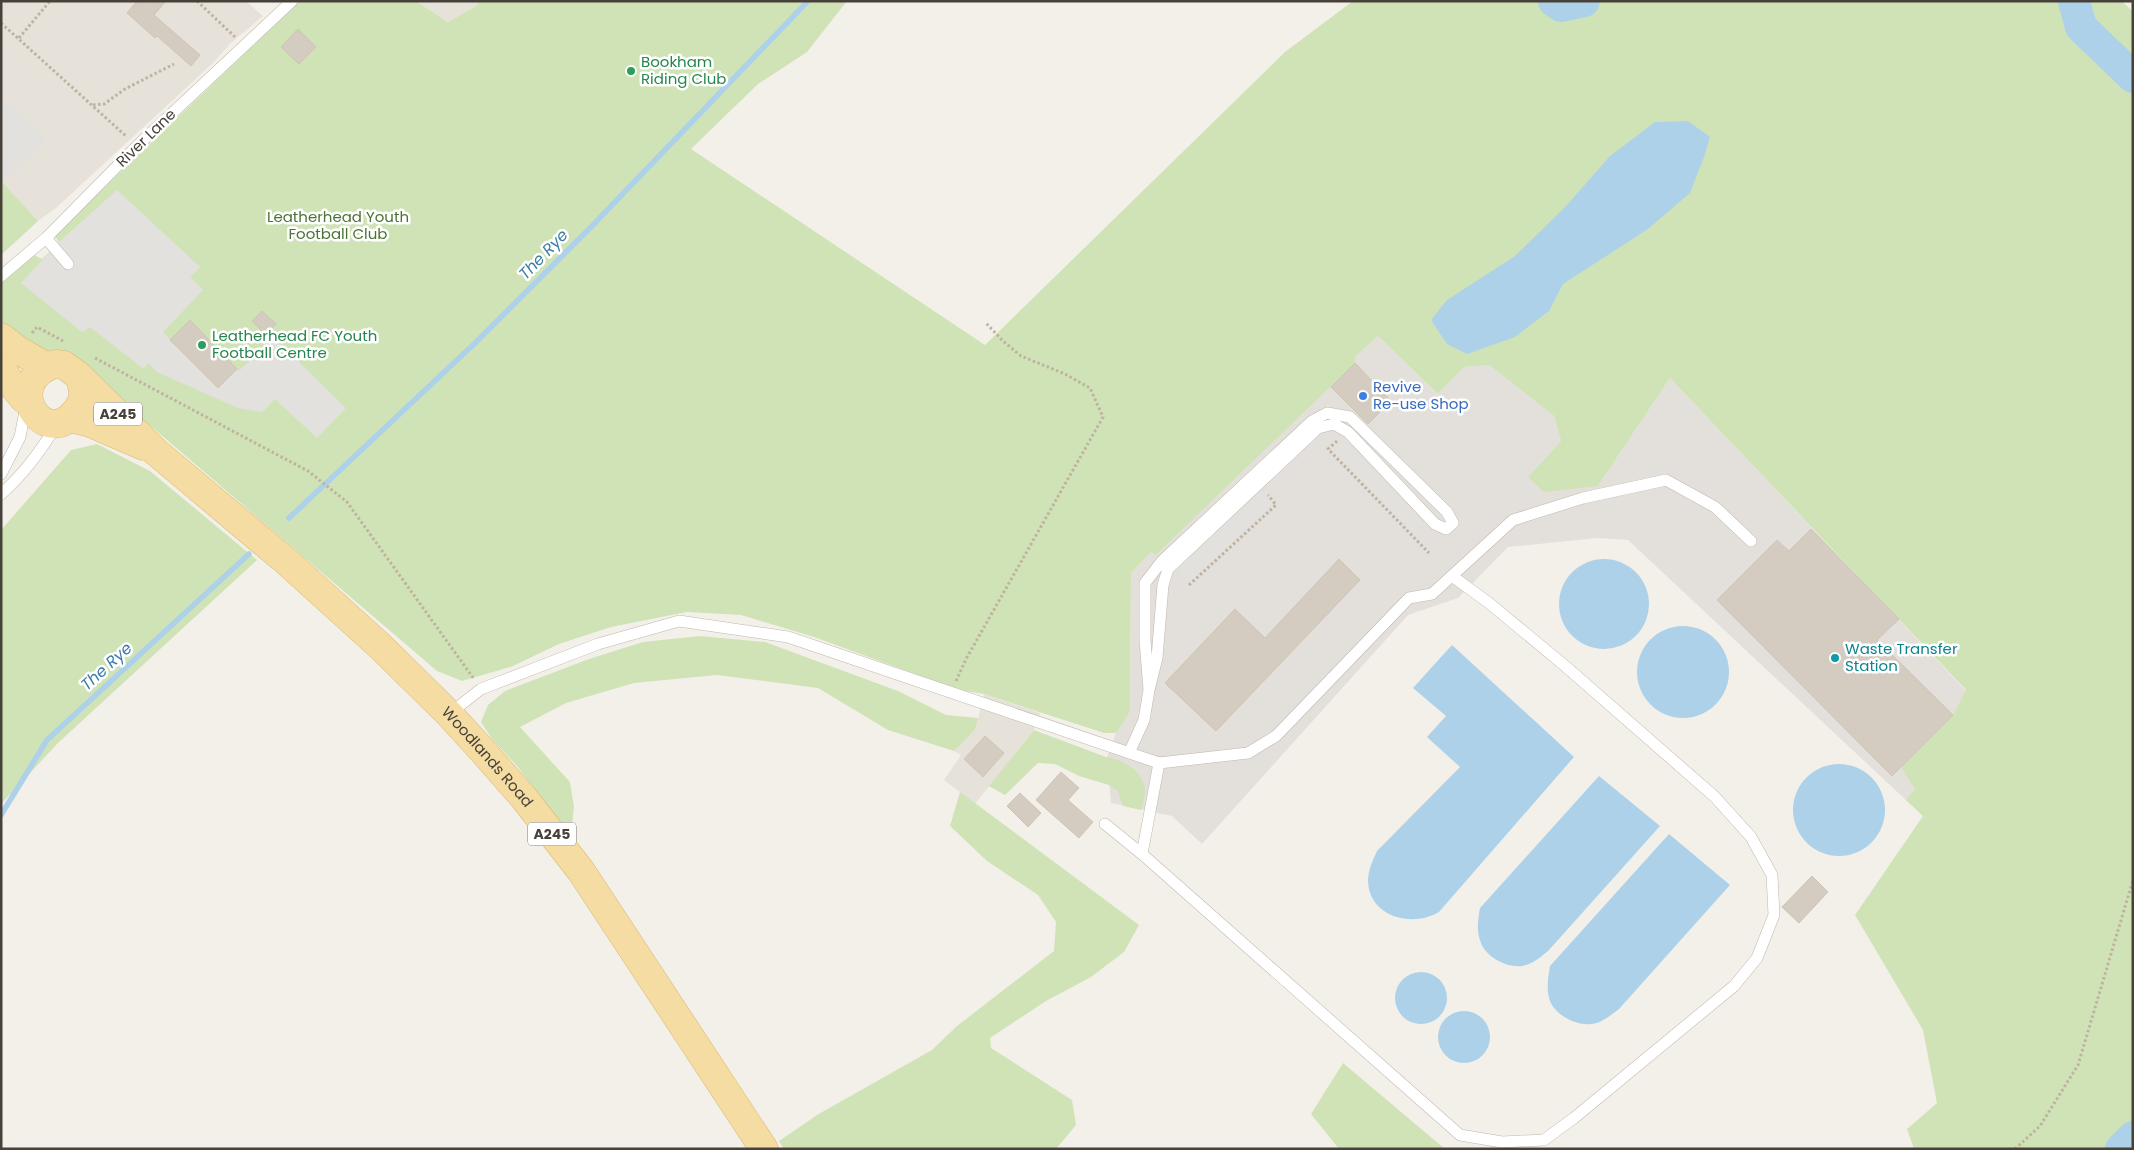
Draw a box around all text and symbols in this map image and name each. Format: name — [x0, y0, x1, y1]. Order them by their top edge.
place label: Bookham Riding Club — [641, 51, 726, 89]
marker: Bookham Riding Club — [625, 65, 637, 77]
street label: River Lane — [111, 104, 180, 171]
park label: Leatherhead Youth Football Club — [267, 206, 409, 244]
water label: The Rye — [513, 224, 573, 285]
place label: Leatherhead FC Youth Football Centre — [212, 325, 377, 363]
marker: Leatherhead FC Youth Football Centre — [196, 339, 208, 351]
place label: Revive Re-use Shop — [1373, 376, 1469, 414]
marker: Revive Re-use Shop — [1357, 390, 1369, 402]
road number: A245 — [94, 402, 142, 426]
water label: The Rye — [76, 637, 137, 696]
place label: Waste Transfer Station — [1845, 638, 1958, 676]
marker: Waste Transfer Station — [1829, 652, 1841, 664]
street label: Woodlands Road — [437, 702, 538, 811]
road number: A245 — [528, 822, 576, 846]

